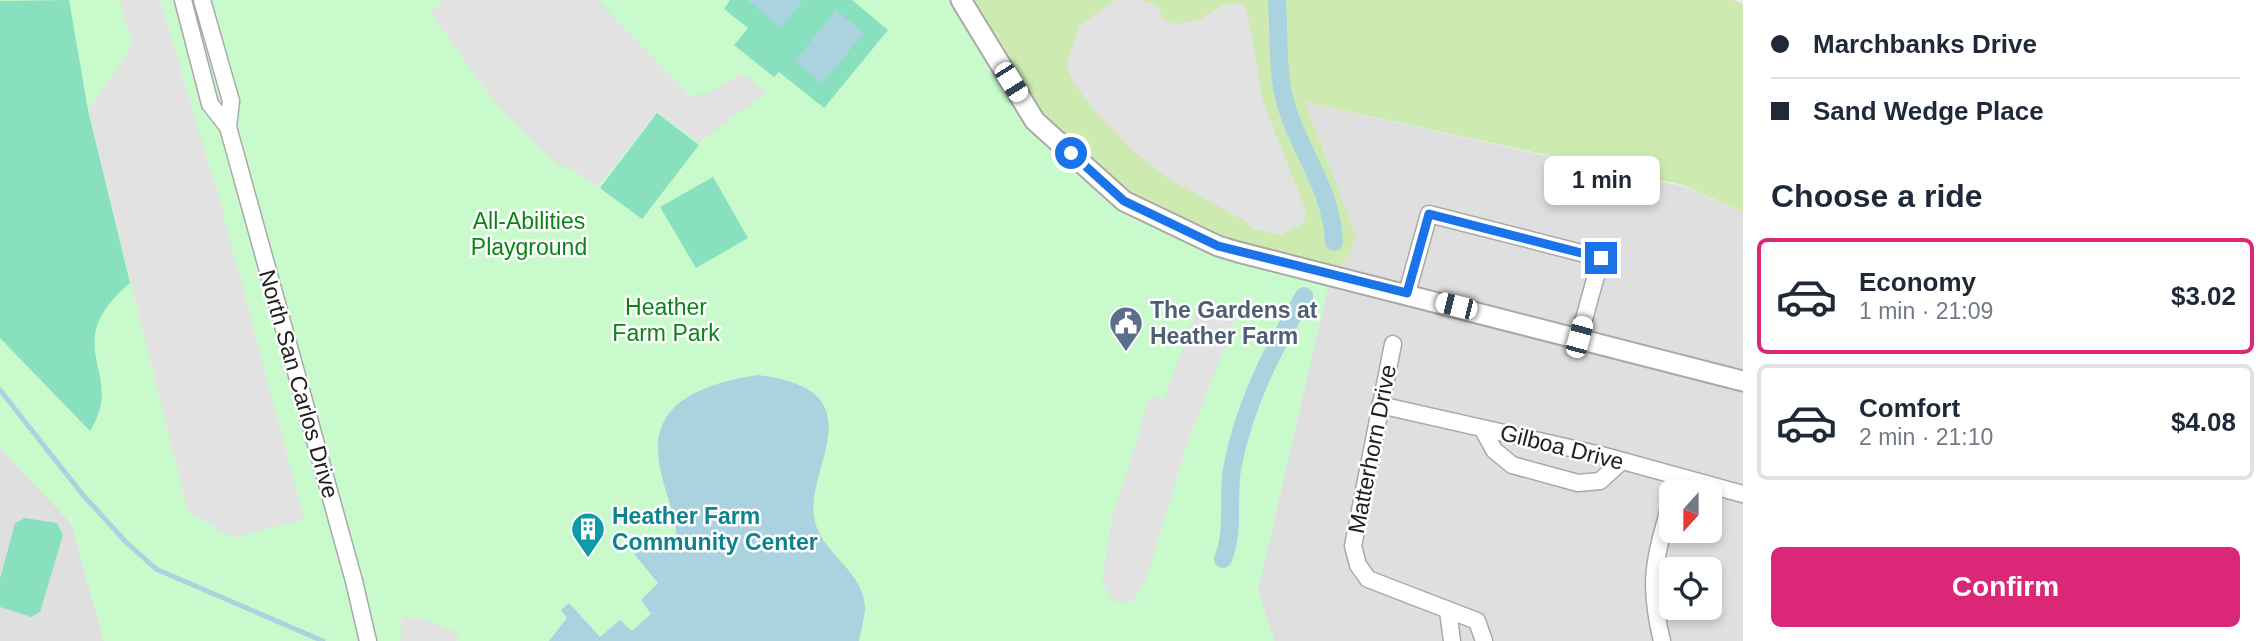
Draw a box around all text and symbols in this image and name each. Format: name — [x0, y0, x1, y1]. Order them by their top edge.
text: Marchbanks Drive — [1813, 29, 2037, 59]
car — [991, 59, 1032, 105]
text: Sand Wedge Place — [1813, 96, 2044, 126]
route start — [1055, 137, 1087, 169]
callout: 1 min — [1543, 156, 1659, 205]
text: 1 min — [1572, 167, 1632, 193]
text: Choose a ride — [1771, 178, 1983, 214]
park label: All-Abilities Playground — [471, 208, 587, 260]
route end — [1585, 242, 1617, 274]
icon: car — [1775, 265, 1838, 328]
street label: North San Carlos Drive — [254, 267, 344, 501]
text: Economy — [1859, 267, 1976, 297]
text: $3.02 — [2171, 281, 2236, 311]
car — [1434, 291, 1479, 321]
park label: Heather Farm Park — [612, 294, 720, 346]
place label: The Gardens at Heather Farm — [1150, 297, 1318, 349]
text: 1 min · 21:09 — [1859, 298, 1993, 324]
public building icon: The Gardens at Heather Farm — [1107, 304, 1145, 353]
car — [1564, 314, 1595, 360]
street label: Matterhorn Drive — [1343, 362, 1401, 536]
icon: car — [1775, 391, 1838, 454]
text: Comfort — [1859, 393, 1960, 423]
text: $4.08 — [2171, 407, 2236, 437]
street label: Gilboa Drive — [1497, 419, 1627, 475]
text: 2 min · 21:10 — [1859, 424, 1993, 450]
north arrow — [1659, 480, 1722, 542]
map controls — [1659, 480, 1722, 620]
place label: Heather Farm Community Center — [612, 503, 818, 555]
building icon: Heather Farm Community Center — [569, 510, 607, 559]
button: Confirm — [1771, 547, 2240, 627]
button: locate — [1659, 557, 1722, 620]

